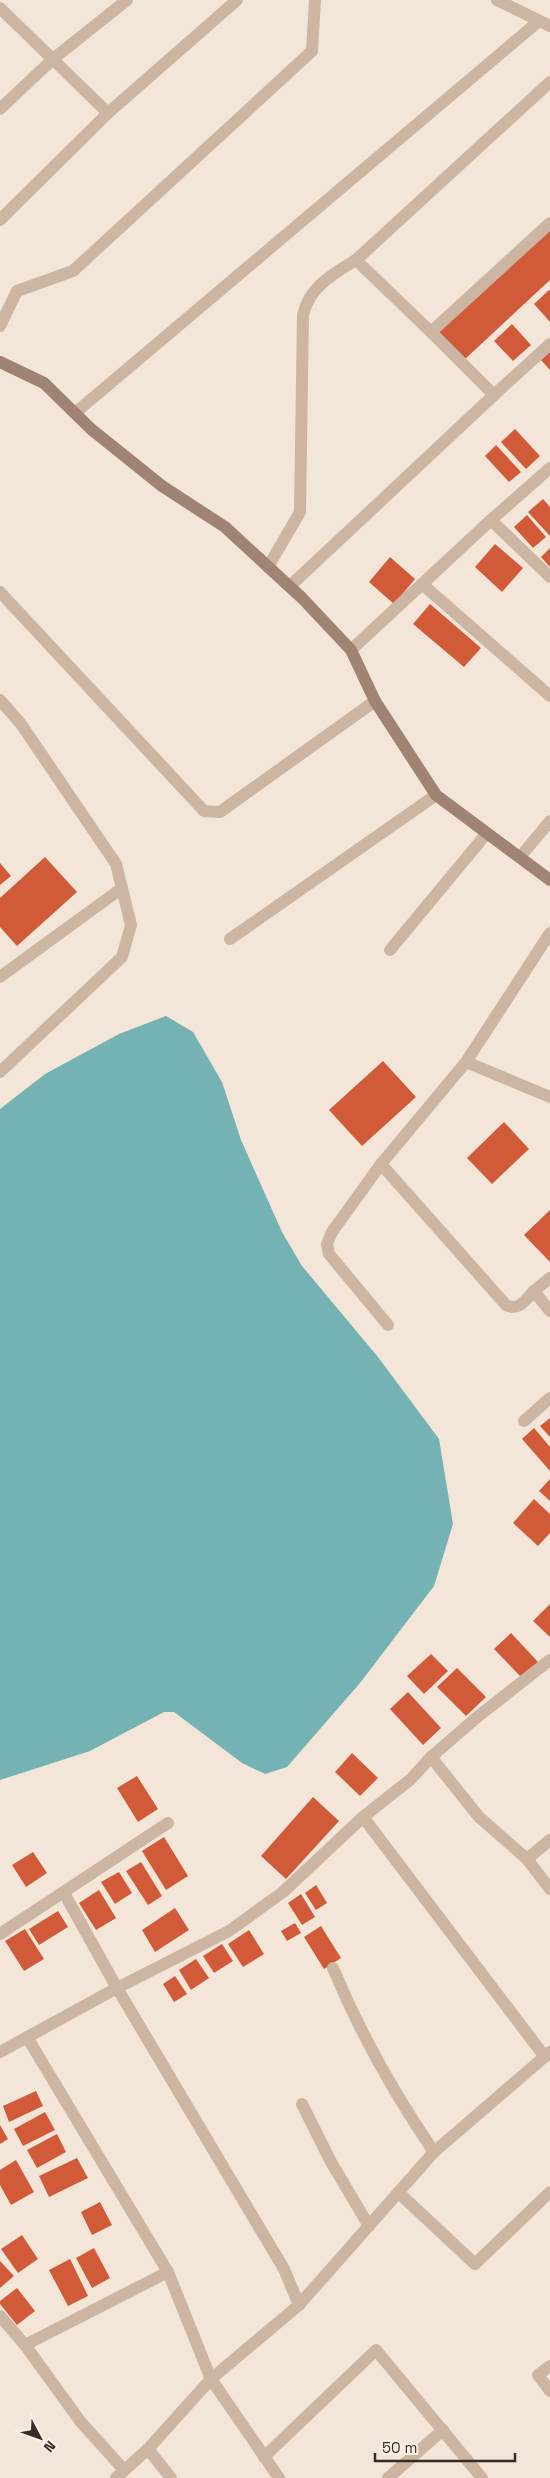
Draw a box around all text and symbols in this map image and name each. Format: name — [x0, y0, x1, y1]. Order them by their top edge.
north arrow — [15, 2413, 65, 2463]
scale bar — [375, 2430, 515, 2462]
text: N — [40, 2437, 60, 2456]
text: 50 m — [382, 2438, 417, 2457]

